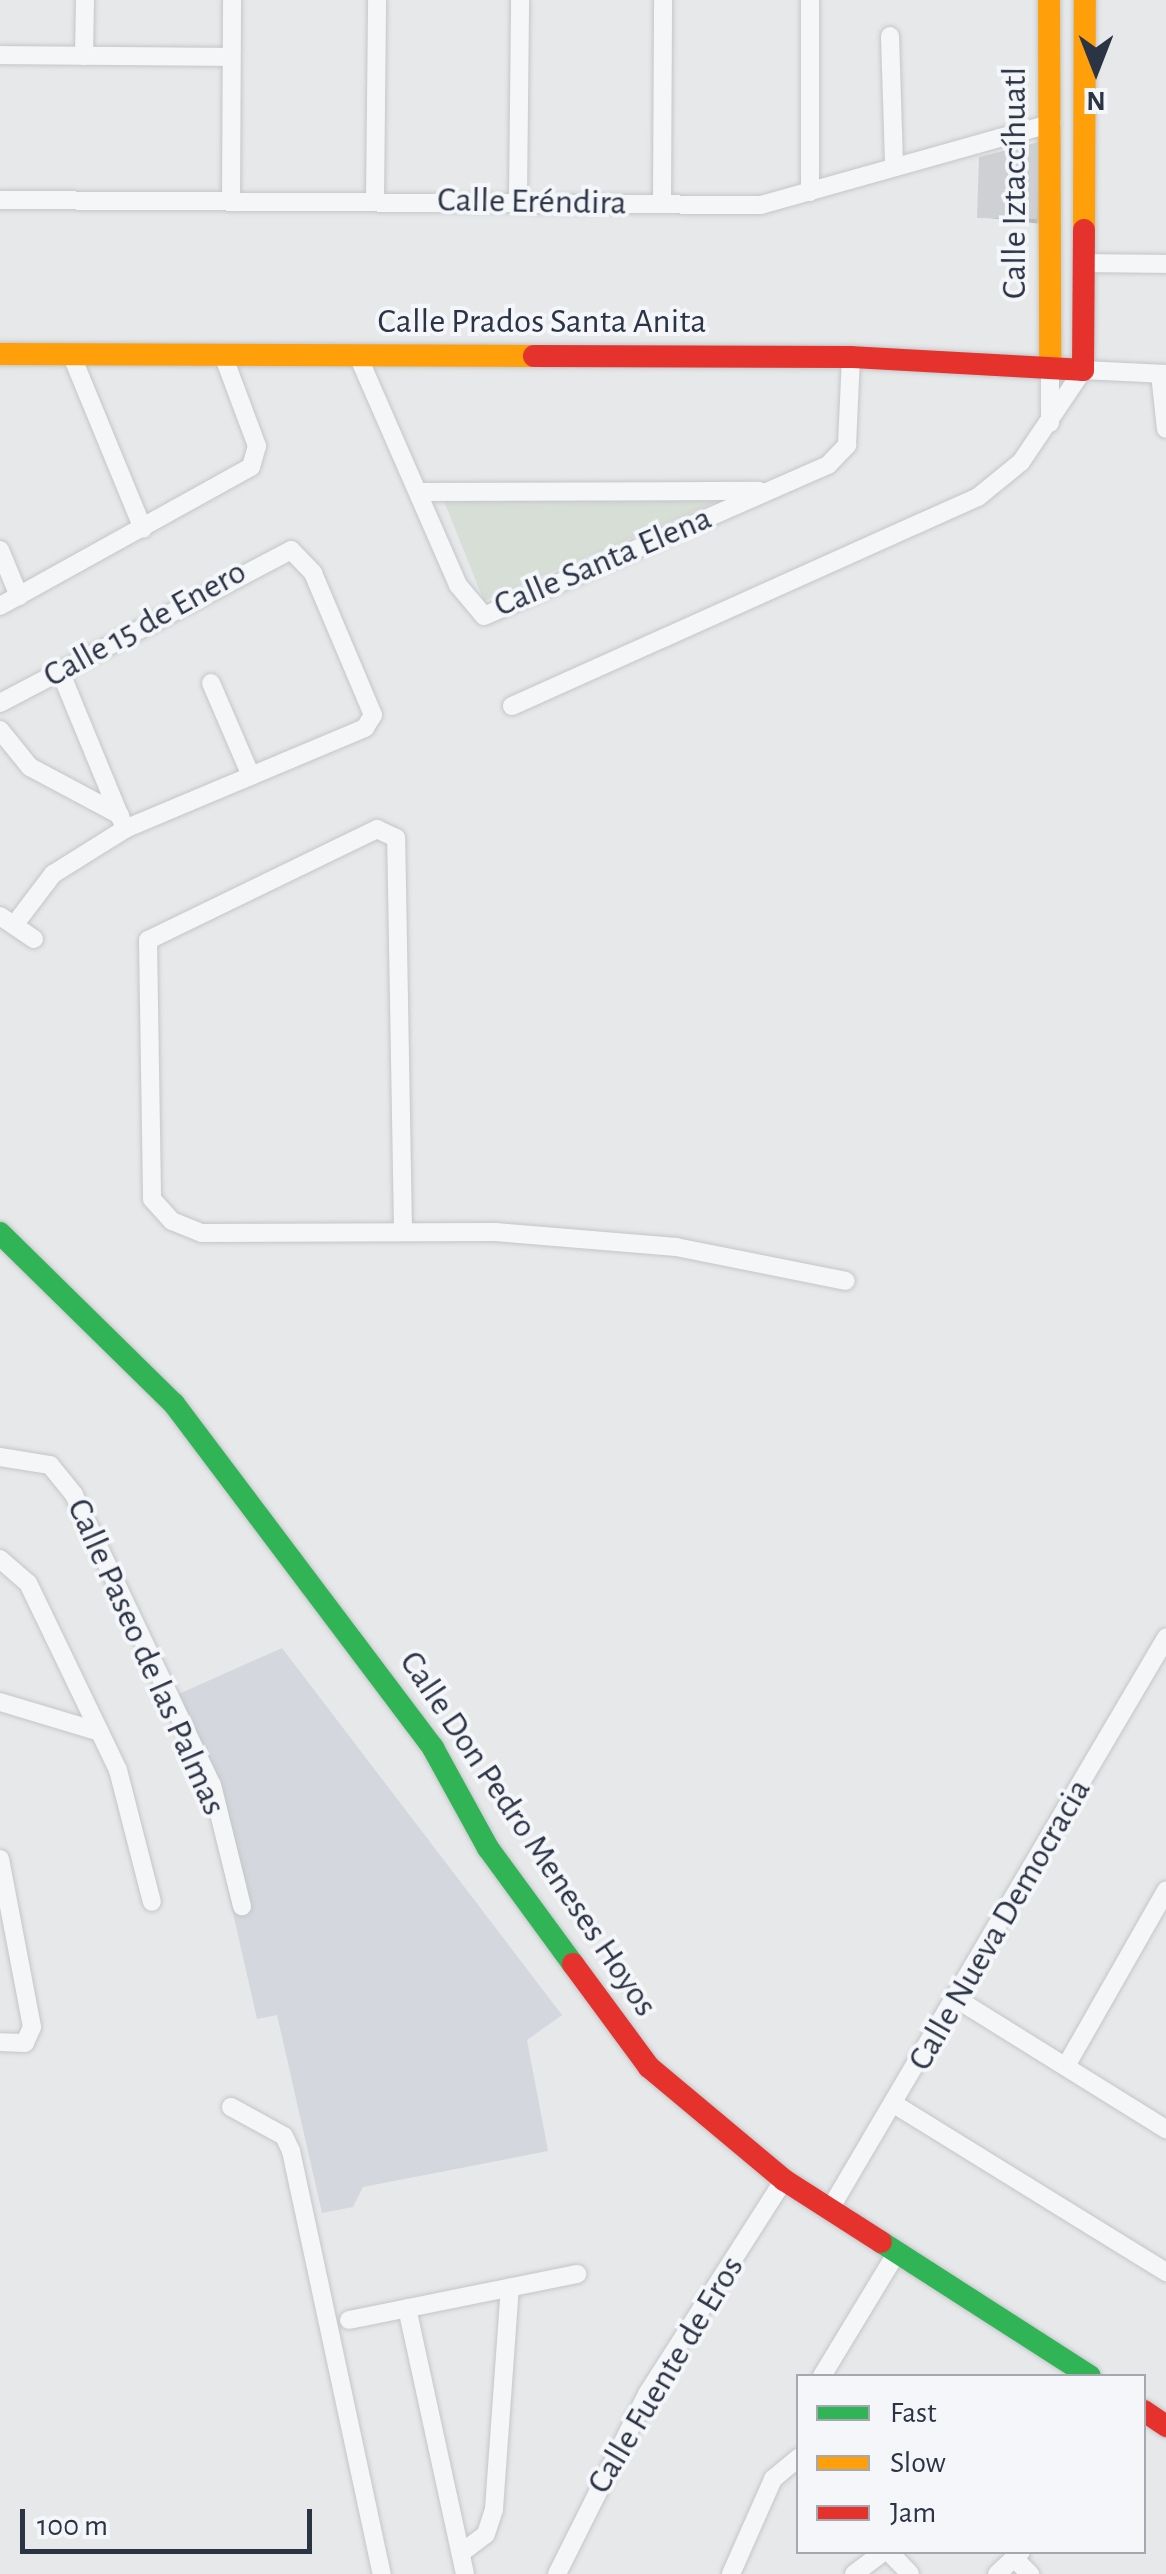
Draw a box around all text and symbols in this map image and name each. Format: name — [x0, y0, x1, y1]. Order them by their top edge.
north arrow — [1046, 20, 1146, 120]
street label: Calle Iztaccíhuatl — [994, 67, 1036, 299]
text: N — [1086, 86, 1106, 114]
street label: Calle Eréndira — [437, 179, 627, 225]
street label: Calle Prados Santa Anita — [378, 301, 706, 343]
street label: Calle Santa Elena — [488, 497, 718, 627]
street label: Calle 15 de Enero — [36, 551, 254, 697]
street label: Calle Paseo de las Palmas — [57, 1492, 235, 1822]
street label: Calle Don Pedro Meneses Hoyos — [390, 1643, 666, 2025]
street label: Calle Nueva Democracia — [899, 1772, 1101, 2078]
street label: Calle Fuente de Eros — [579, 2249, 753, 2501]
legend — [796, 2374, 1146, 2554]
text: Fast — [890, 2398, 937, 2428]
text: Slow — [890, 2448, 946, 2478]
scale bar — [25, 2489, 318, 2551]
text: Jam — [890, 2498, 936, 2528]
text: 100 m — [37, 2511, 108, 2541]

